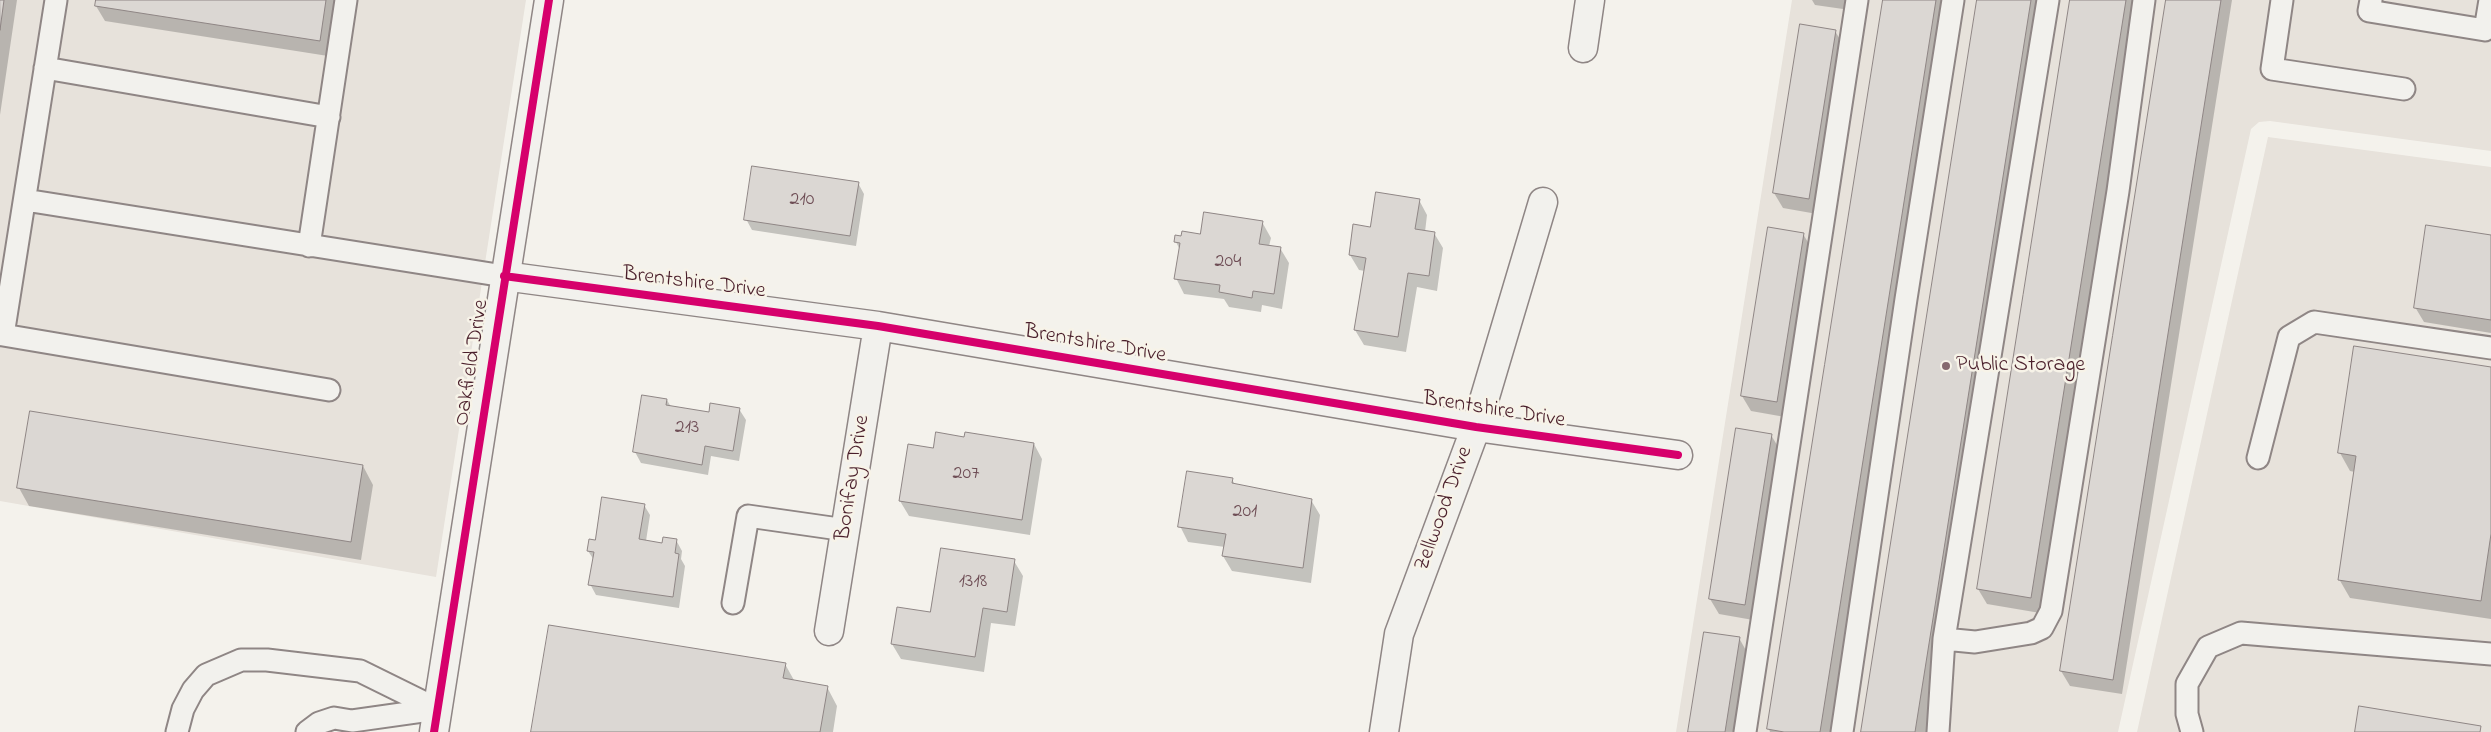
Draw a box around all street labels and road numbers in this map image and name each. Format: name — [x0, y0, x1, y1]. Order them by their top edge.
street label: Brentshire Drive — [621, 262, 767, 306]
street label: Oakfield Drive — [450, 298, 496, 428]
street label: Brentshire Drive — [1022, 320, 1168, 370]
street label: Brentshire Drive — [1421, 387, 1567, 435]
street label: Bonifay Drive — [831, 413, 877, 543]
street label: Zellwood Drive — [1410, 443, 1480, 575]

